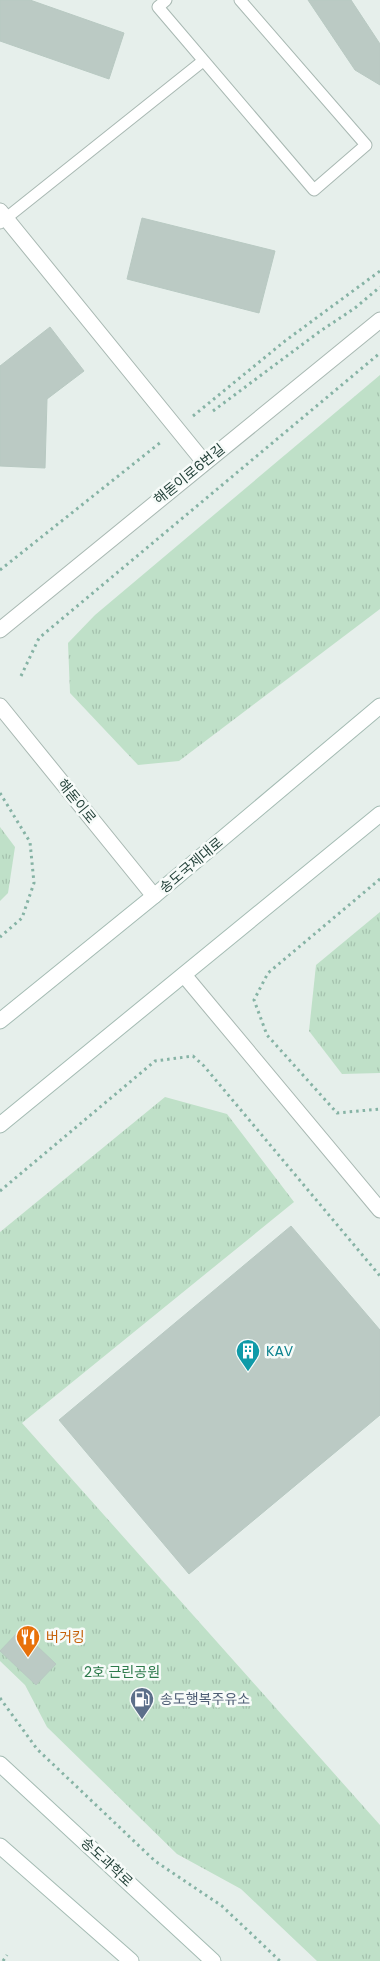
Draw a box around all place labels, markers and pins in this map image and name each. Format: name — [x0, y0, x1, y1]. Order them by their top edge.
building icon: KAV — [235, 1338, 261, 1372]
place label: KAV — [266, 1341, 294, 1361]
restaurant icon: 버거킹 — [15, 1624, 41, 1658]
place label: 버거킹 — [46, 1627, 85, 1647]
fuel station icon: 송도행복주유소 — [129, 1686, 155, 1720]
place label: 송도행복주유소 — [160, 1689, 250, 1709]

